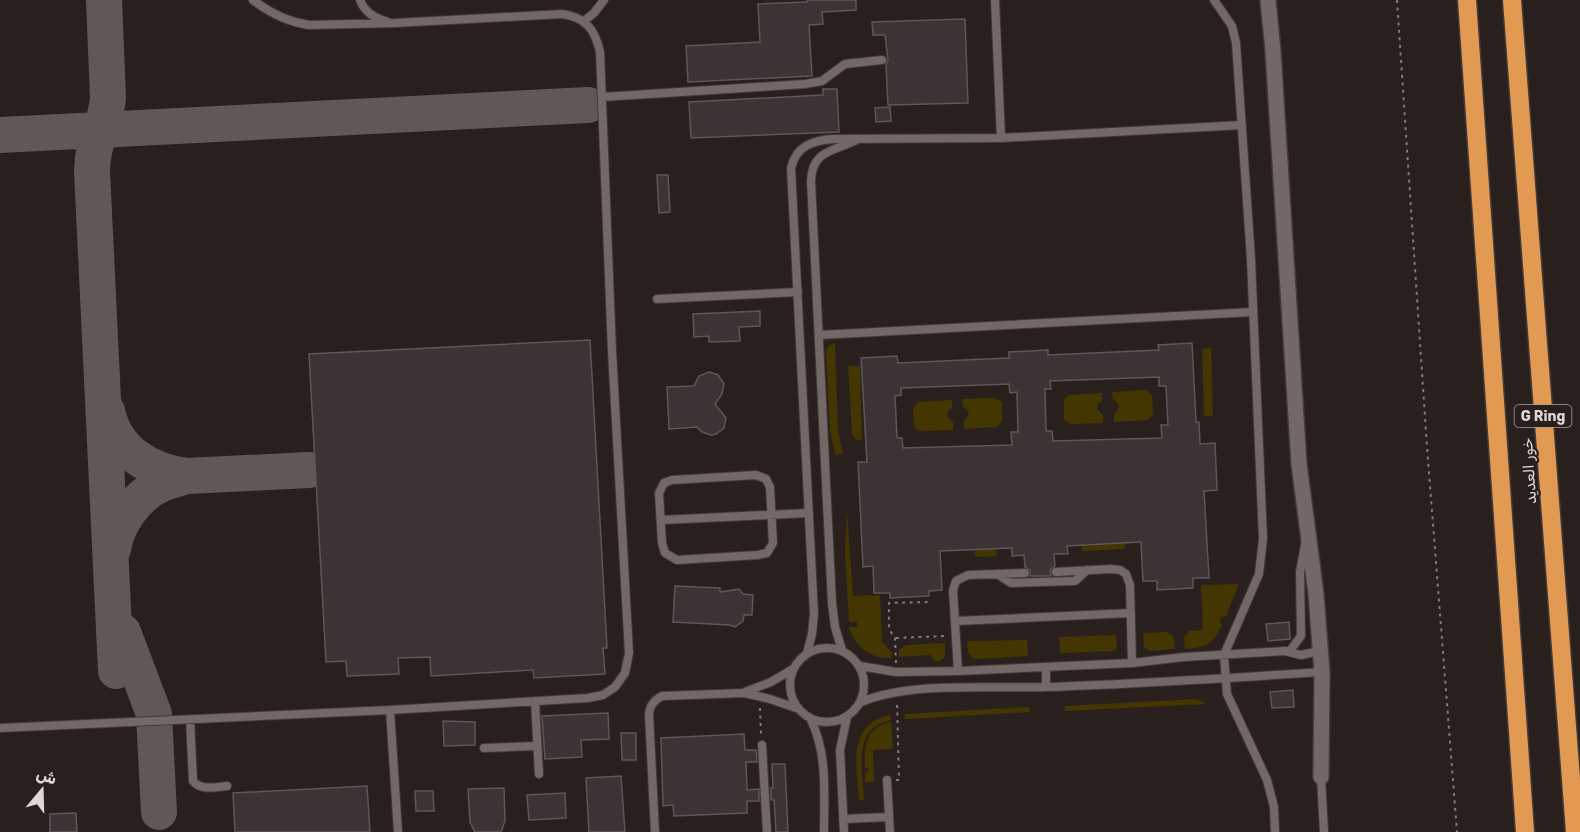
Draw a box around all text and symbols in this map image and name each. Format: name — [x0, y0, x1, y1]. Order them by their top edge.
road number: G Ring — [1514, 405, 1572, 427]
street label: خور العديد — [1518, 437, 1540, 505]
north arrow — [12, 760, 72, 820]
text: ش — [34, 764, 59, 789]

